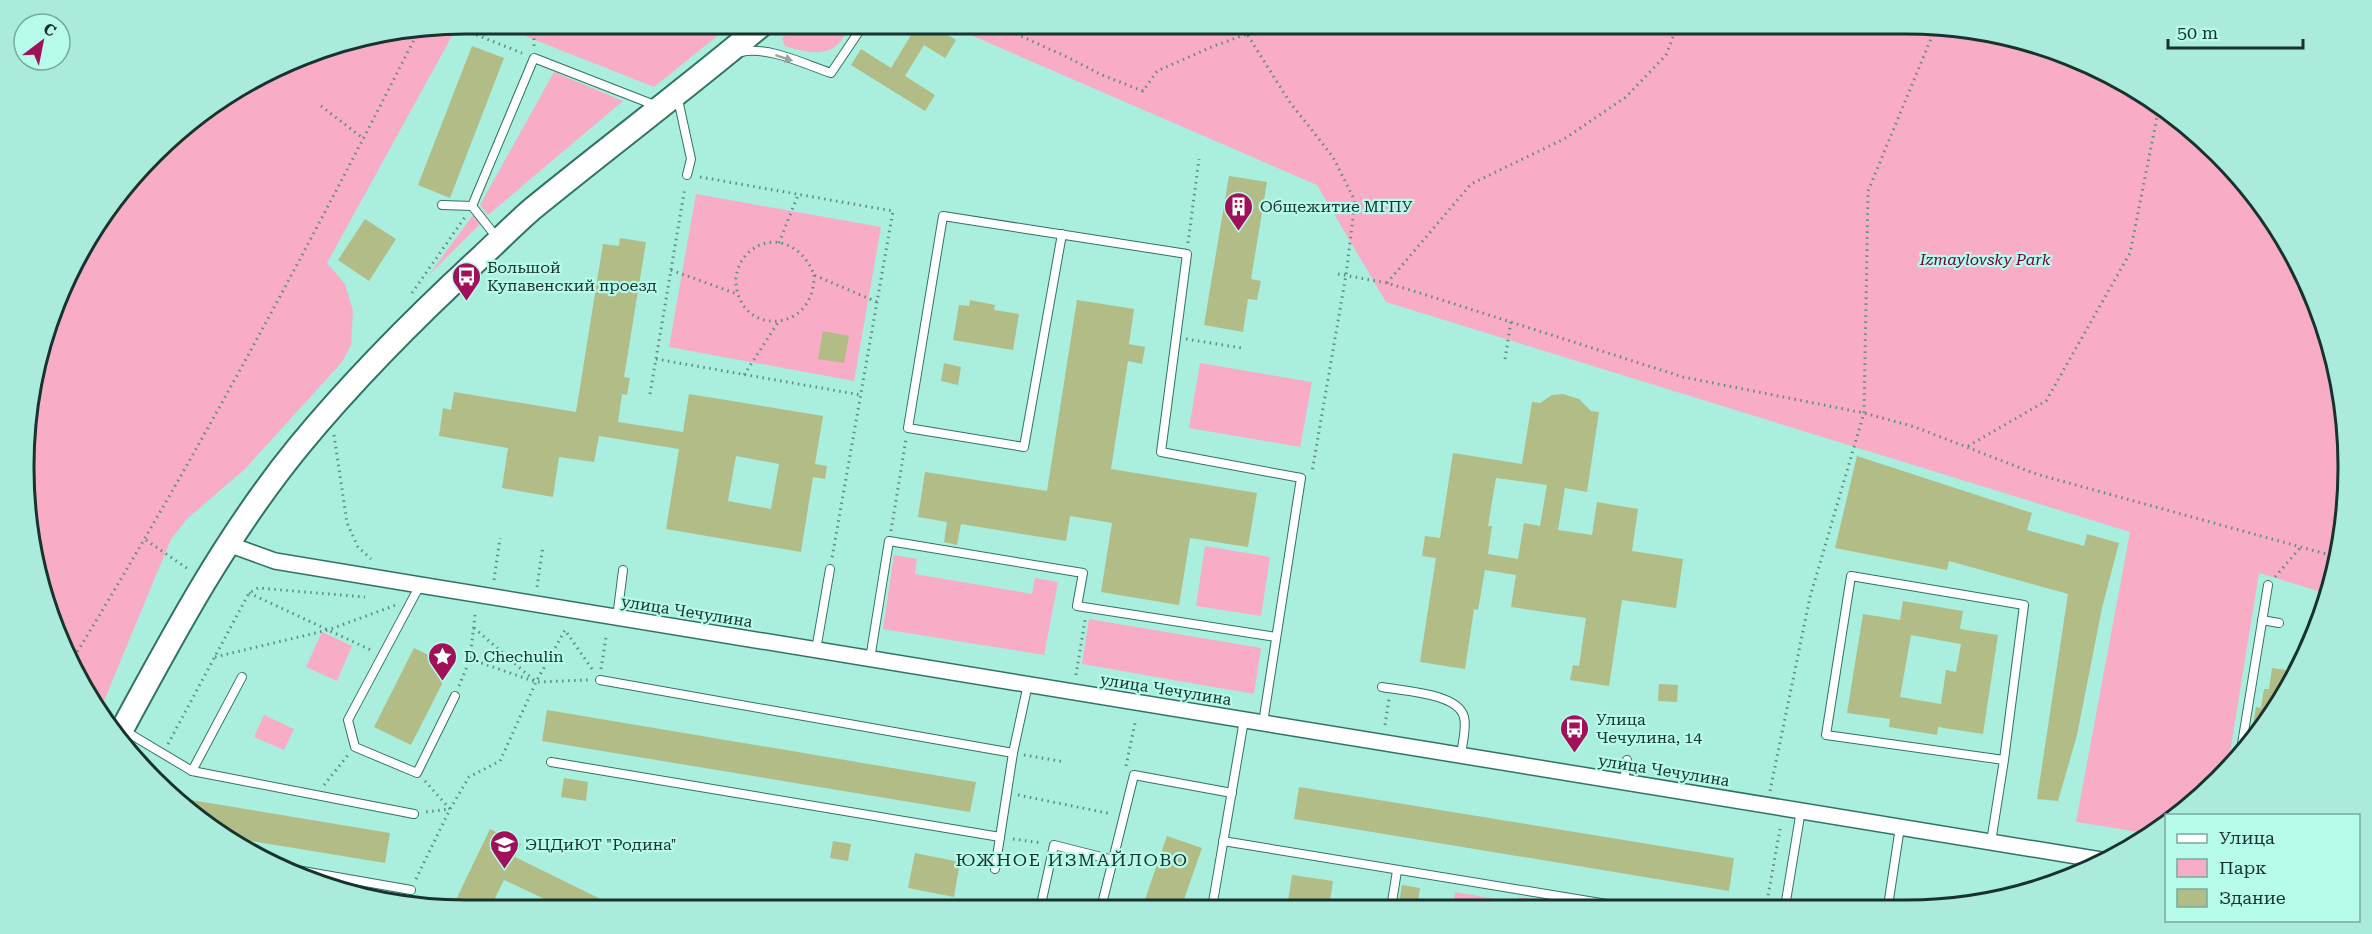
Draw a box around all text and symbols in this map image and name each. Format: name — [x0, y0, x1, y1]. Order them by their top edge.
north arrow — [12, 12, 72, 72]
scale bar — [2168, 12, 2303, 50]
text: С — [40, 19, 59, 41]
text: 50 m — [2177, 22, 2218, 43]
one-way arrow — [775, 54, 793, 63]
building icon: Общежитие МГПУ — [1223, 190, 1255, 232]
place label: Общежитие МГПУ — [1260, 197, 1413, 216]
park label: Izmaylovsky Park — [1919, 250, 2051, 269]
place label: Большой Купавенский проезд — [487, 258, 657, 295]
bus stop icon: Большой Купавенский проезд — [450, 260, 482, 302]
street label: улица Чечулина — [620, 592, 754, 631]
place icon: D. Chechulin — [427, 640, 459, 682]
place label: D. Chechulin — [464, 647, 564, 666]
street label: улица Чечулина — [1099, 670, 1233, 709]
place label: Улица Чечулина, 14 — [1596, 710, 1702, 747]
bus stop icon: Улица Чечулина, 14 — [1559, 712, 1591, 754]
street label: улица Чечулина — [1597, 751, 1731, 790]
legend — [2165, 814, 2360, 922]
text: Улица — [2219, 827, 2275, 848]
school or university icon: ЭЦДиЮТ "Родина" — [488, 828, 520, 870]
place label: ЭЦДиЮТ "Родина" — [525, 835, 677, 854]
district label: ЮЖНОЕ ИЗМАЙЛОВО — [955, 849, 1189, 870]
text: Парк — [2219, 857, 2267, 878]
text: Здание — [2219, 887, 2286, 908]

